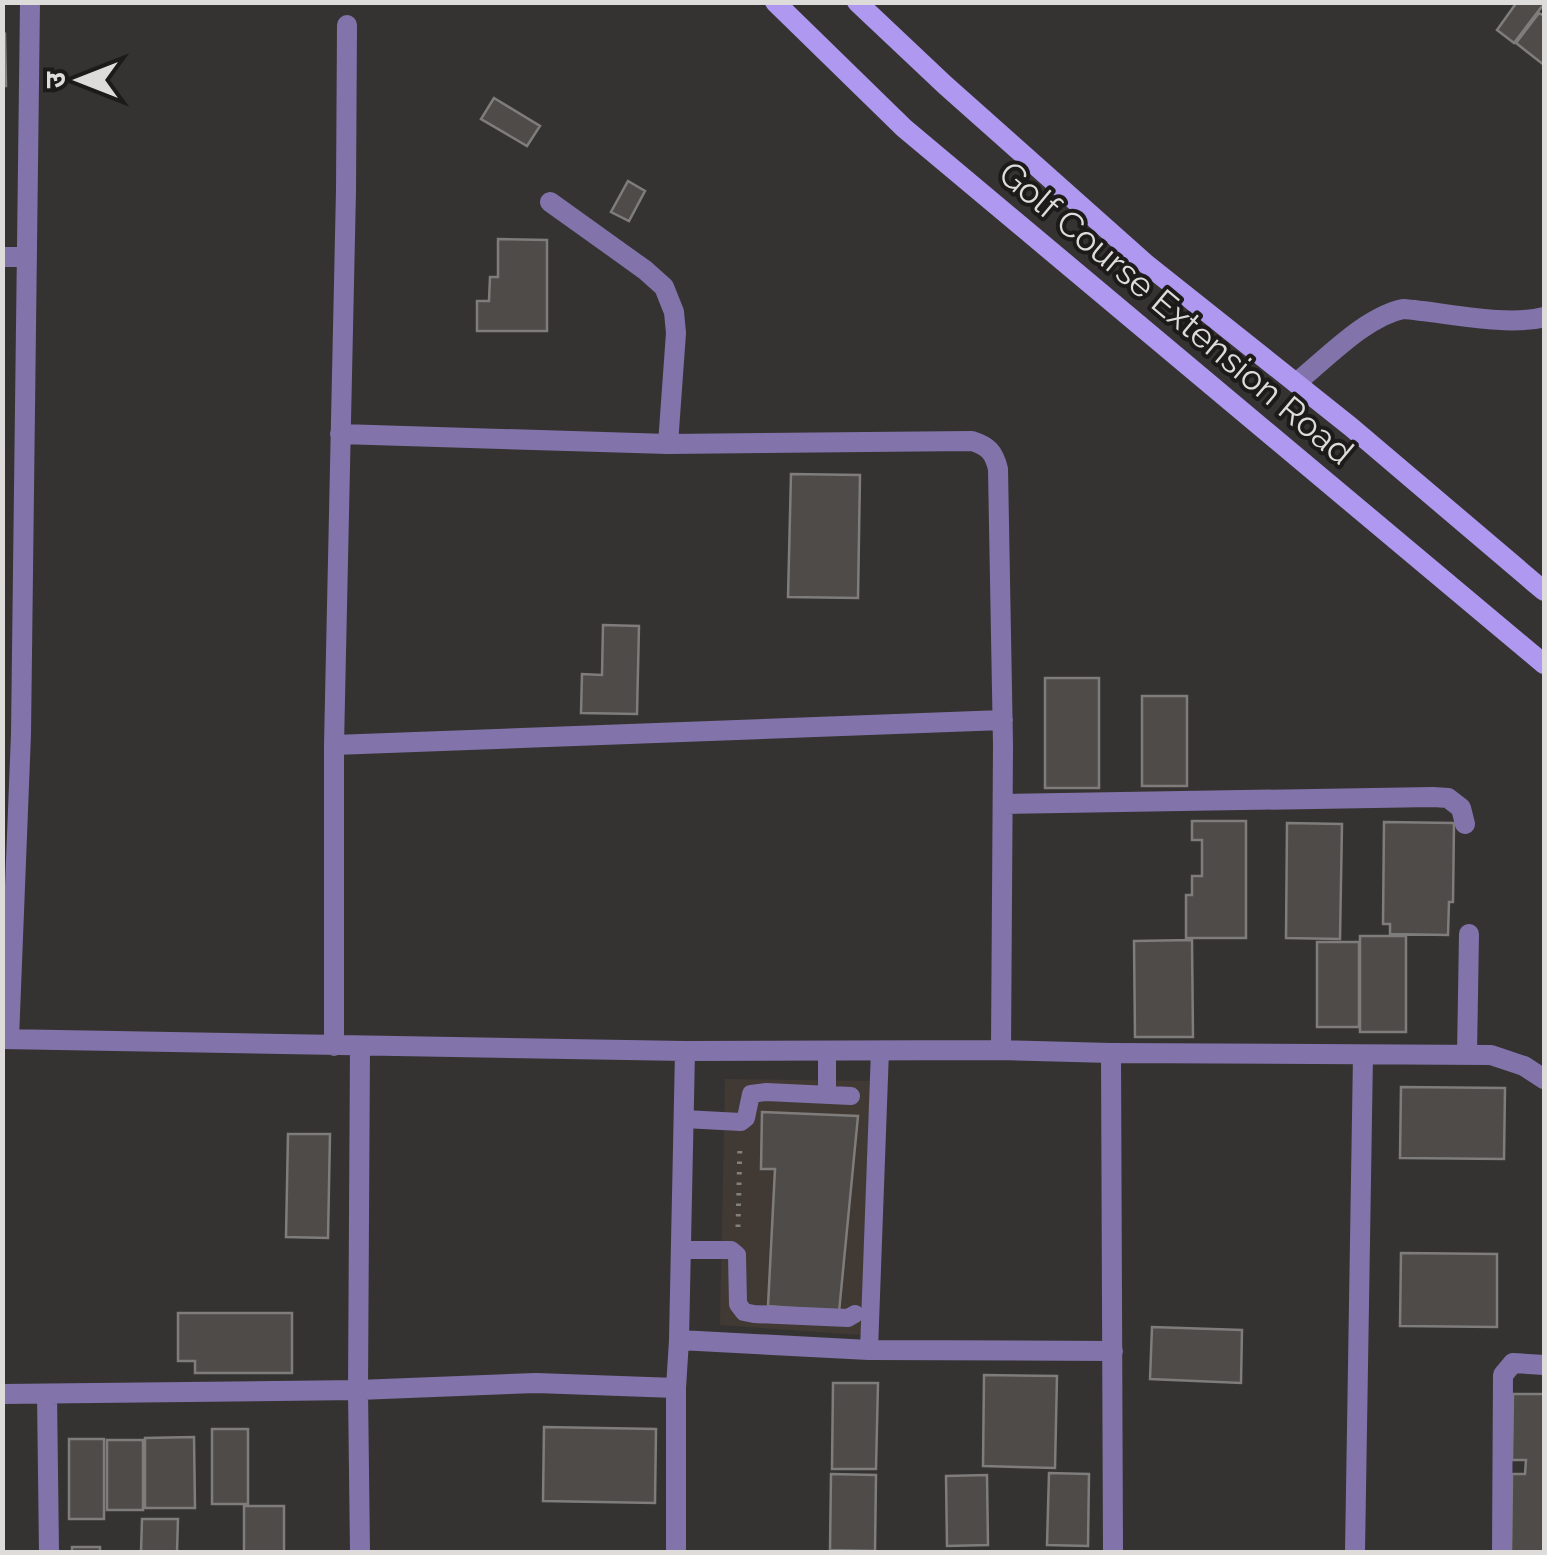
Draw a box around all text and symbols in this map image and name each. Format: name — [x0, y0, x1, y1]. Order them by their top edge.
north arrow — [30, 30, 130, 130]
text: उ — [39, 71, 72, 88]
street label: Golf Course Extension Road — [991, 152, 1362, 473]

